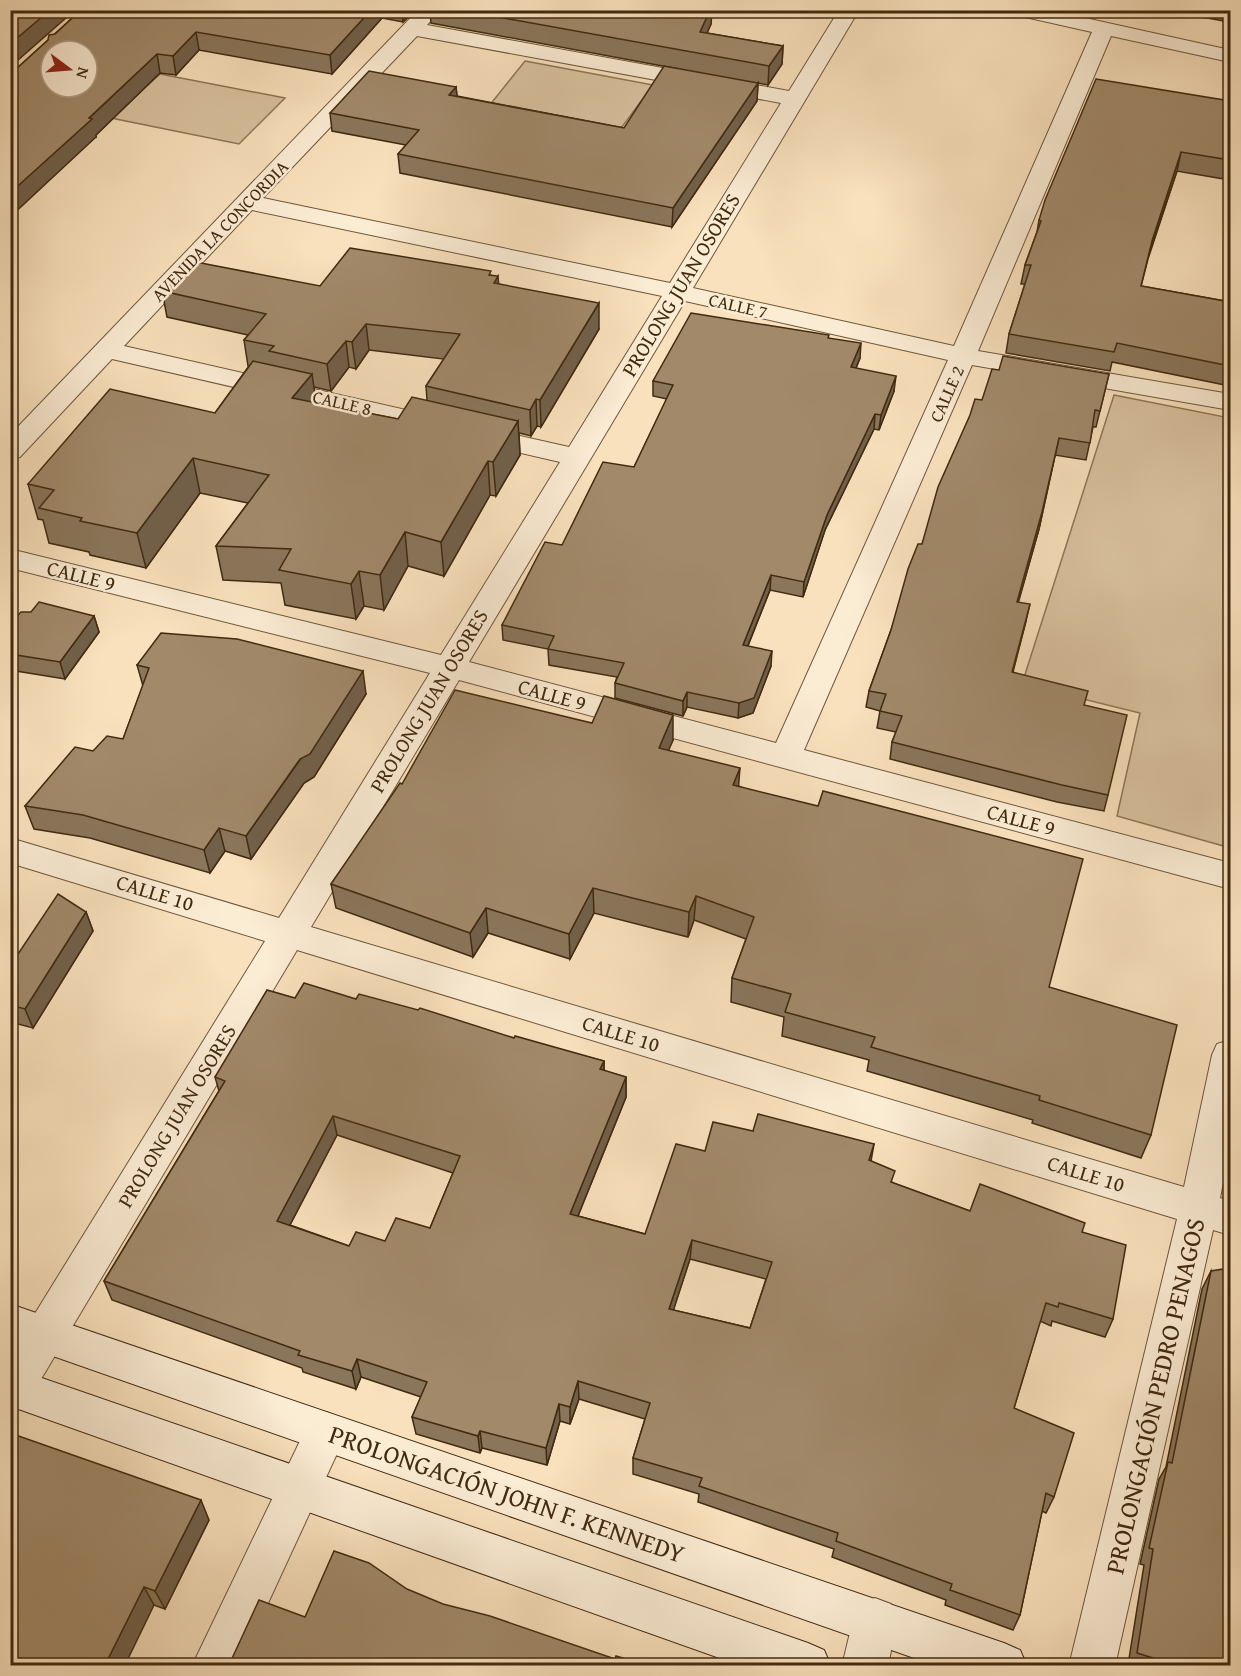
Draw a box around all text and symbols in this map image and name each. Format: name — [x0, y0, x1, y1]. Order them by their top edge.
north arrow — [39, 39, 99, 99]
text: N — [70, 65, 96, 82]
street label: AVENIDA LA CONCORDIA — [145, 154, 295, 308]
street label: PROLONG JUAN OSORES — [613, 187, 748, 382]
street label: CALLE 7 — [706, 286, 770, 325]
street label: CALLE 2 — [922, 361, 971, 426]
street label: CALLE 8 — [310, 383, 374, 422]
street label: CALLE 9 — [44, 552, 119, 599]
street label: PROLONG JUAN OSORES — [361, 603, 496, 798]
street label: CALLE 9 — [515, 671, 590, 718]
street label: CALLE 9 — [984, 796, 1059, 843]
street label: CALLE 10 — [113, 866, 198, 919]
street label: CALLE 10 — [579, 1007, 664, 1060]
street label: PROLONG JUAN OSORES — [109, 1018, 244, 1213]
street label: CALLE 10 — [1044, 1147, 1129, 1200]
street label: PROLONGACIÓN PEDRO PENAGOS — [1095, 1214, 1214, 1578]
street label: PROLONGACIÓN JOHN F. KENNEDY — [324, 1414, 691, 1573]

